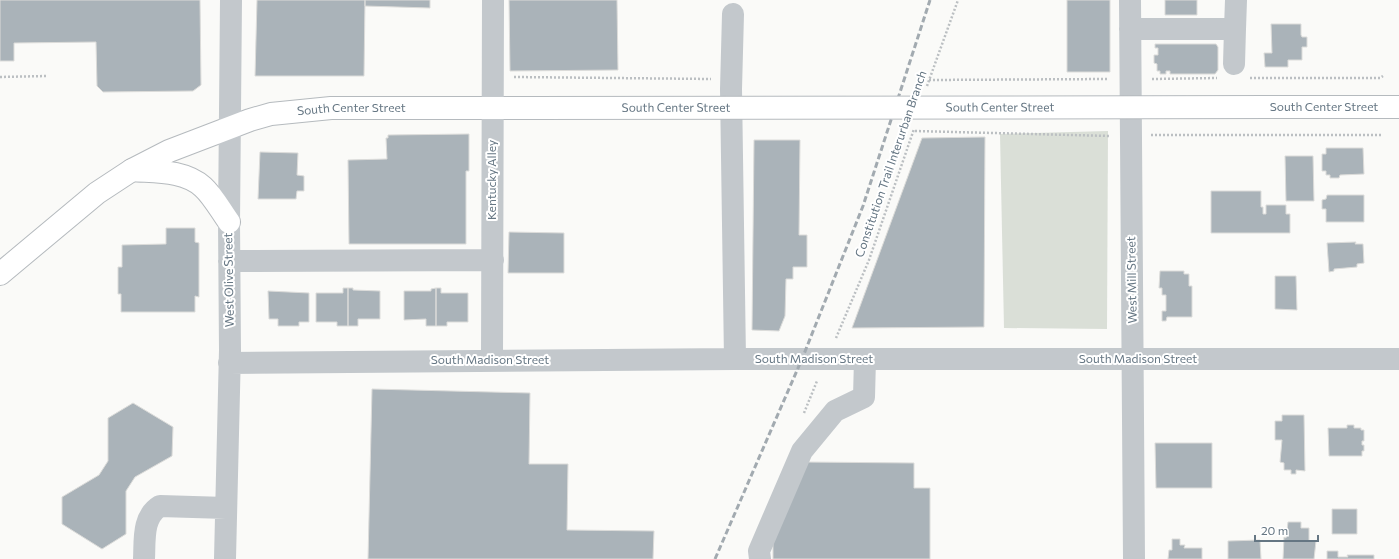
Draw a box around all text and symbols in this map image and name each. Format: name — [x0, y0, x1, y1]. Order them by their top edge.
street label: Constitution Trail Interurban Branch — [851, 69, 929, 259]
street label: South Center Street — [946, 99, 1054, 113]
street label: South Center Street — [1270, 99, 1378, 113]
street label: South Center Street — [296, 100, 406, 117]
street label: South Center Street — [622, 100, 730, 114]
street label: Kentucky Alley — [484, 140, 498, 220]
street label: West Olive Street — [220, 232, 236, 328]
street label: West Mill Street — [1123, 236, 1139, 324]
street label: South Madison Street — [755, 351, 873, 365]
street label: South Madison Street — [1079, 351, 1197, 365]
street label: South Madison Street — [431, 352, 549, 366]
scale bar — [1255, 517, 1318, 543]
text: 20 m — [1261, 523, 1288, 537]

